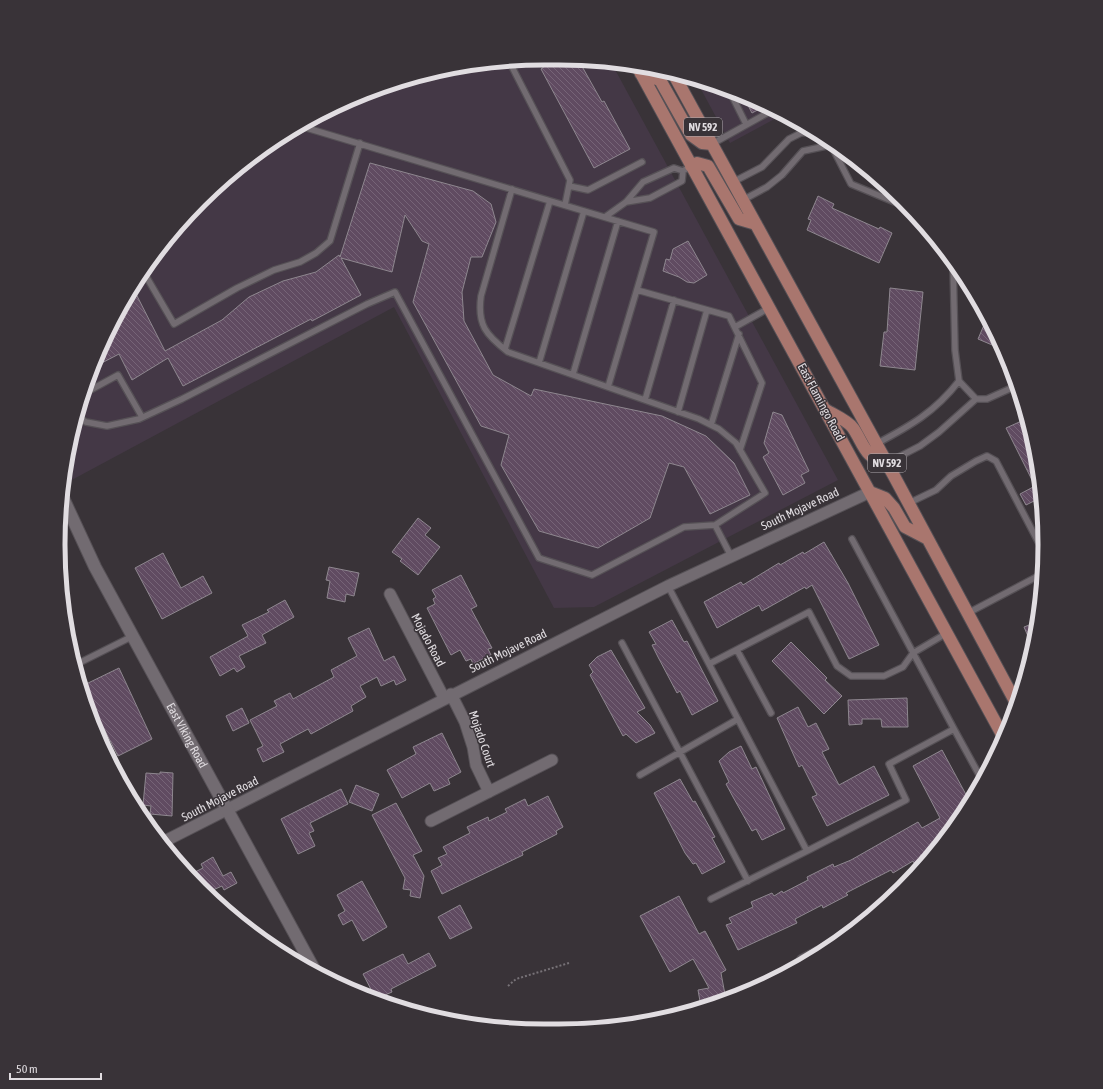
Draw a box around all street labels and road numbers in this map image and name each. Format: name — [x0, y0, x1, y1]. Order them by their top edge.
road number: NV 592 — [684, 118, 722, 136]
street label: East Flamingo Road — [795, 361, 847, 443]
road number: NV 592 — [868, 454, 906, 472]
street label: South Mojave Road — [759, 485, 841, 533]
street label: Mojado Road — [408, 611, 448, 669]
street label: South Mojave Road — [467, 626, 549, 676]
street label: East Viking Road — [163, 701, 210, 771]
street label: Mojado Court — [466, 709, 498, 770]
street label: South Mojave Road — [179, 774, 261, 824]

